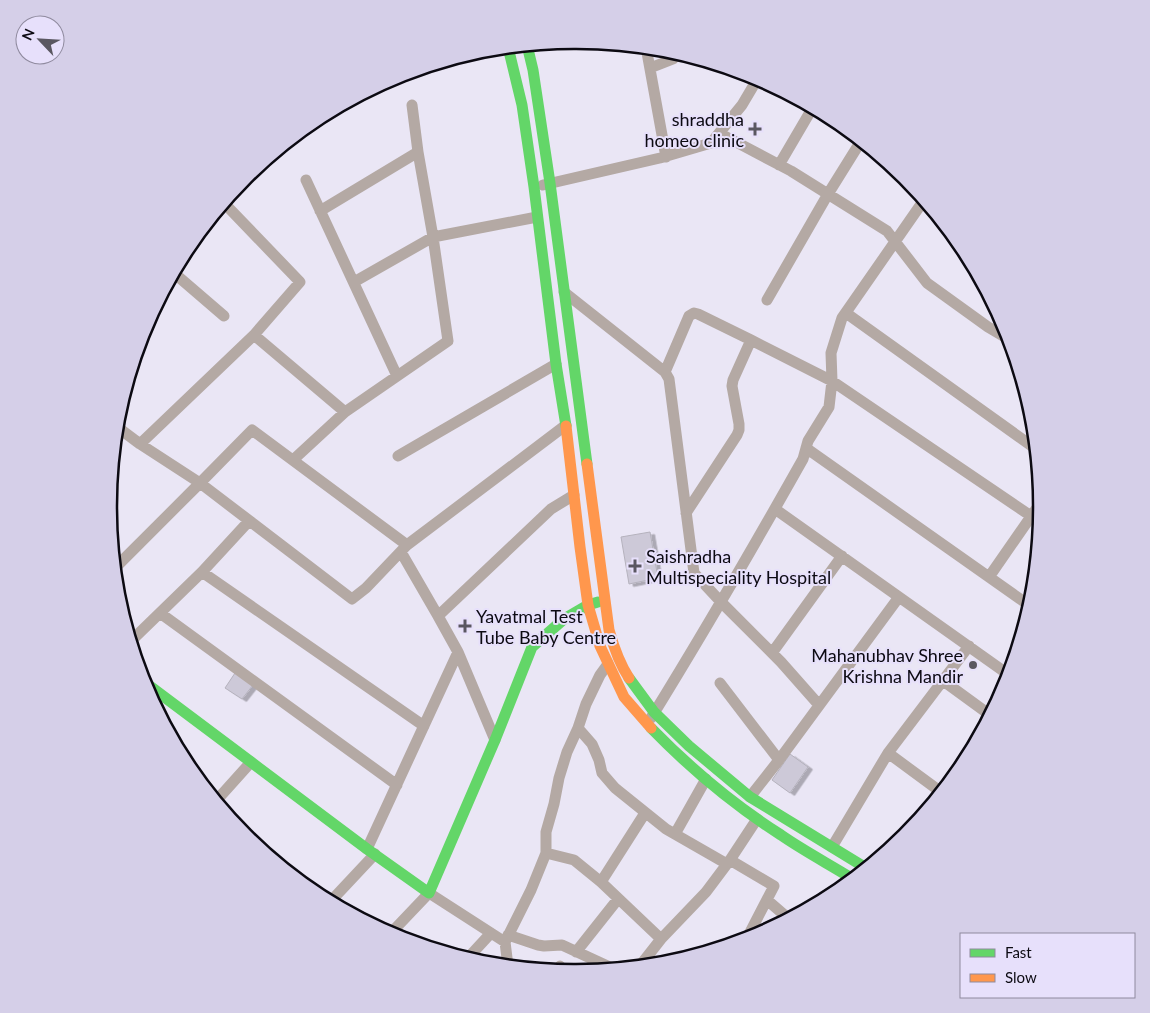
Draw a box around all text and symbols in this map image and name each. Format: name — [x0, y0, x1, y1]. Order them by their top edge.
north arrow — [15, 15, 65, 65]
text: N — [18, 26, 38, 43]
place label: shraddha homeo clinic — [645, 108, 744, 151]
marker: shraddha homeo clinic — [748, 122, 762, 136]
place label: Saishradha Multispeciality Hospital — [646, 545, 831, 588]
marker: Saishradha Multispeciality Hospital — [628, 559, 642, 573]
place label: Yavatmal Test Tube Baby Centre — [476, 605, 616, 648]
marker: Yavatmal Test Tube Baby Centre — [458, 619, 472, 633]
place label: Mahanubhav Shree Krishna Mandir — [811, 644, 963, 687]
marker: Mahanubhav Shree Krishna Mandir — [967, 659, 979, 671]
legend — [960, 933, 1135, 998]
text: Fast — [1005, 943, 1032, 961]
text: Slow — [1005, 968, 1037, 986]

